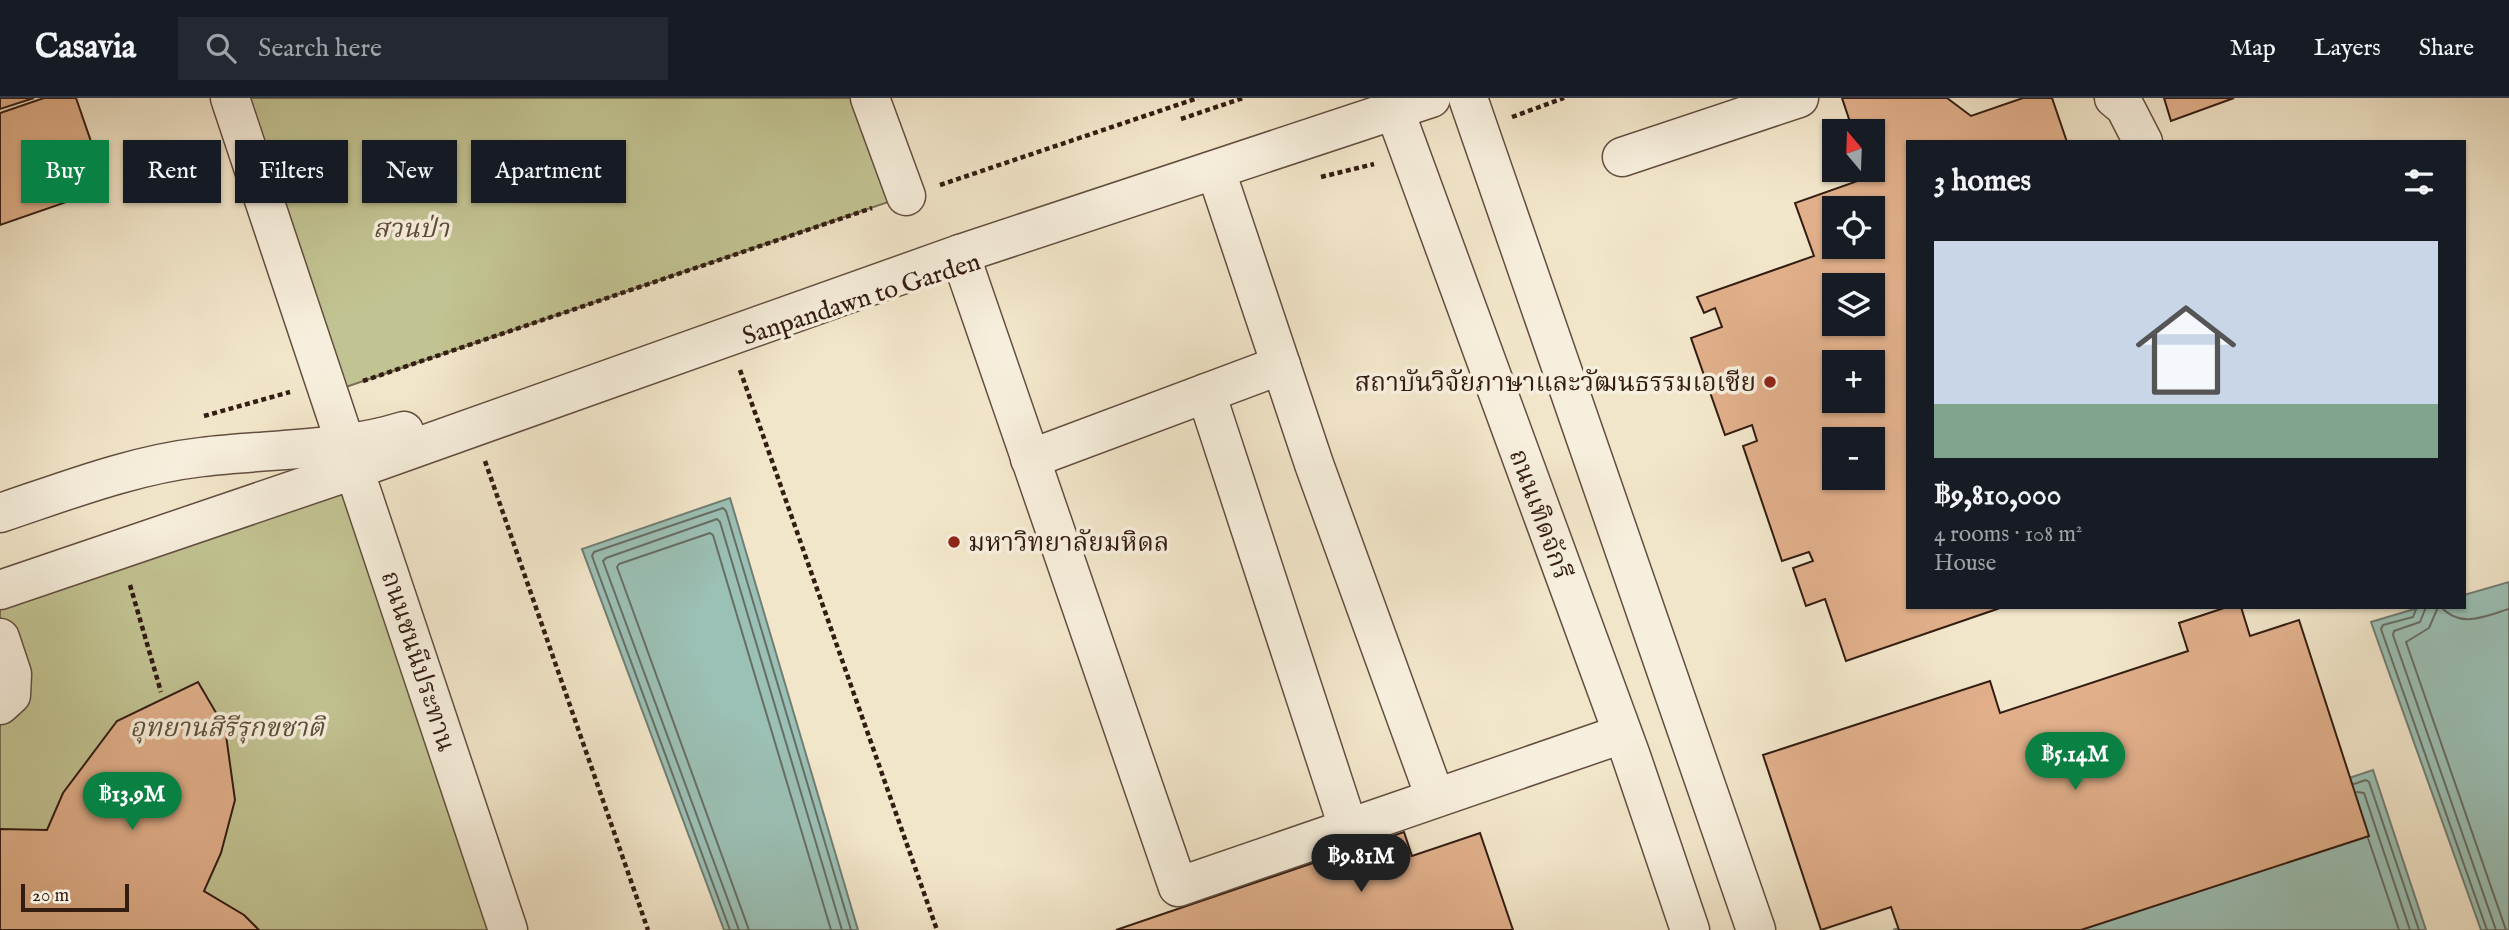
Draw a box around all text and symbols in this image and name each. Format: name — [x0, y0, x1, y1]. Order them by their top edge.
search box — [178, 17, 668, 80]
text: Casavia — [35, 27, 136, 69]
icon: search — [202, 29, 240, 67]
text: Search here — [258, 32, 382, 65]
text: Map — [2230, 33, 2276, 64]
text: Layers — [2314, 33, 2381, 64]
text: Share — [2419, 33, 2474, 64]
north arrow — [1822, 119, 1885, 182]
map controls — [1822, 119, 1885, 490]
chip: Buy — [21, 140, 109, 203]
chip: Rent — [123, 140, 221, 203]
chip: Filters — [235, 140, 348, 203]
chip: New — [362, 140, 457, 203]
chip: Apartment — [471, 140, 626, 203]
text: 3 homes — [1934, 163, 2031, 201]
icon: filters — [2400, 163, 2438, 201]
button: locate — [1822, 196, 1885, 259]
park label: สวนป่า — [373, 213, 450, 246]
street label: Sanpandawn to Garden — [738, 245, 985, 354]
button: layers — [1822, 273, 1885, 336]
icon: home — [2123, 287, 2249, 413]
button: + — [1822, 350, 1885, 413]
place label: สถาบันวิจัยภาษาและวัฒนธรรมเอเชีย — [1354, 367, 1756, 400]
marker: สถาบันวิจัยภาษาและวัฒนธรรมเอเชีย — [1762, 374, 1778, 390]
button: − — [1822, 427, 1885, 490]
street label: ถนนเทิดจักรี — [1501, 445, 1578, 584]
text: ฿9,810,000 — [1934, 477, 2062, 515]
text: 4 rooms · 108 m² — [1934, 520, 2082, 549]
place label: มหาวิทยาลัยมหิดล — [968, 527, 1169, 560]
marker: มหาวิทยาลัยมหิดล — [946, 534, 962, 550]
text: House — [1934, 549, 1996, 578]
street label: ถนนชนนีประทาน — [373, 567, 462, 756]
park label: อุทยานสิรีรุกขชาติ — [130, 712, 327, 745]
pin: ฿5.14M — [2018, 732, 2132, 792]
text: ฿5.14M — [2041, 740, 2109, 769]
pin: ฿13.9M — [75, 772, 189, 832]
text: ฿13.9M — [99, 780, 165, 809]
pin: ฿9.81M — [1304, 834, 1418, 894]
text: ฿9.81M — [1327, 842, 1395, 871]
scale bar — [21, 881, 130, 913]
text: 20 m — [32, 884, 69, 908]

